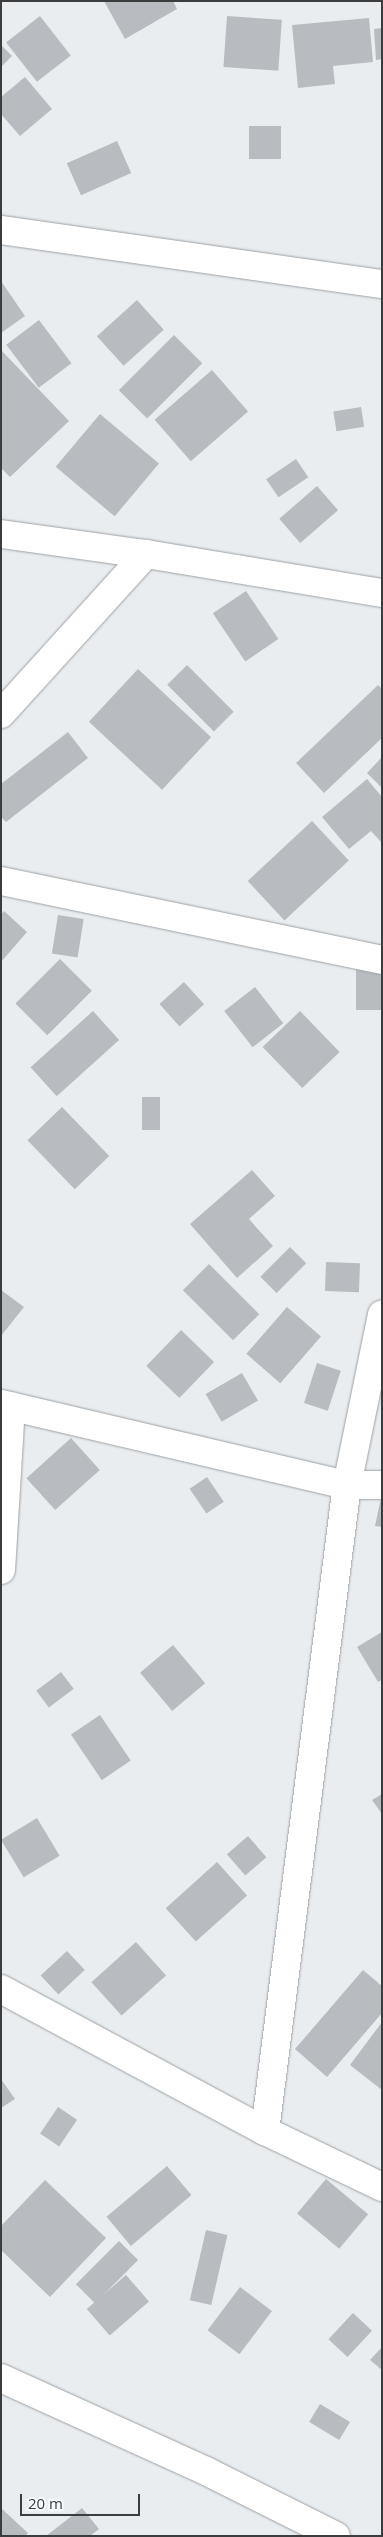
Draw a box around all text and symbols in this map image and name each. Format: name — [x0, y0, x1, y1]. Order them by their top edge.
scale bar — [22, 2484, 142, 2516]
text: 20 m — [28, 2493, 63, 2513]

